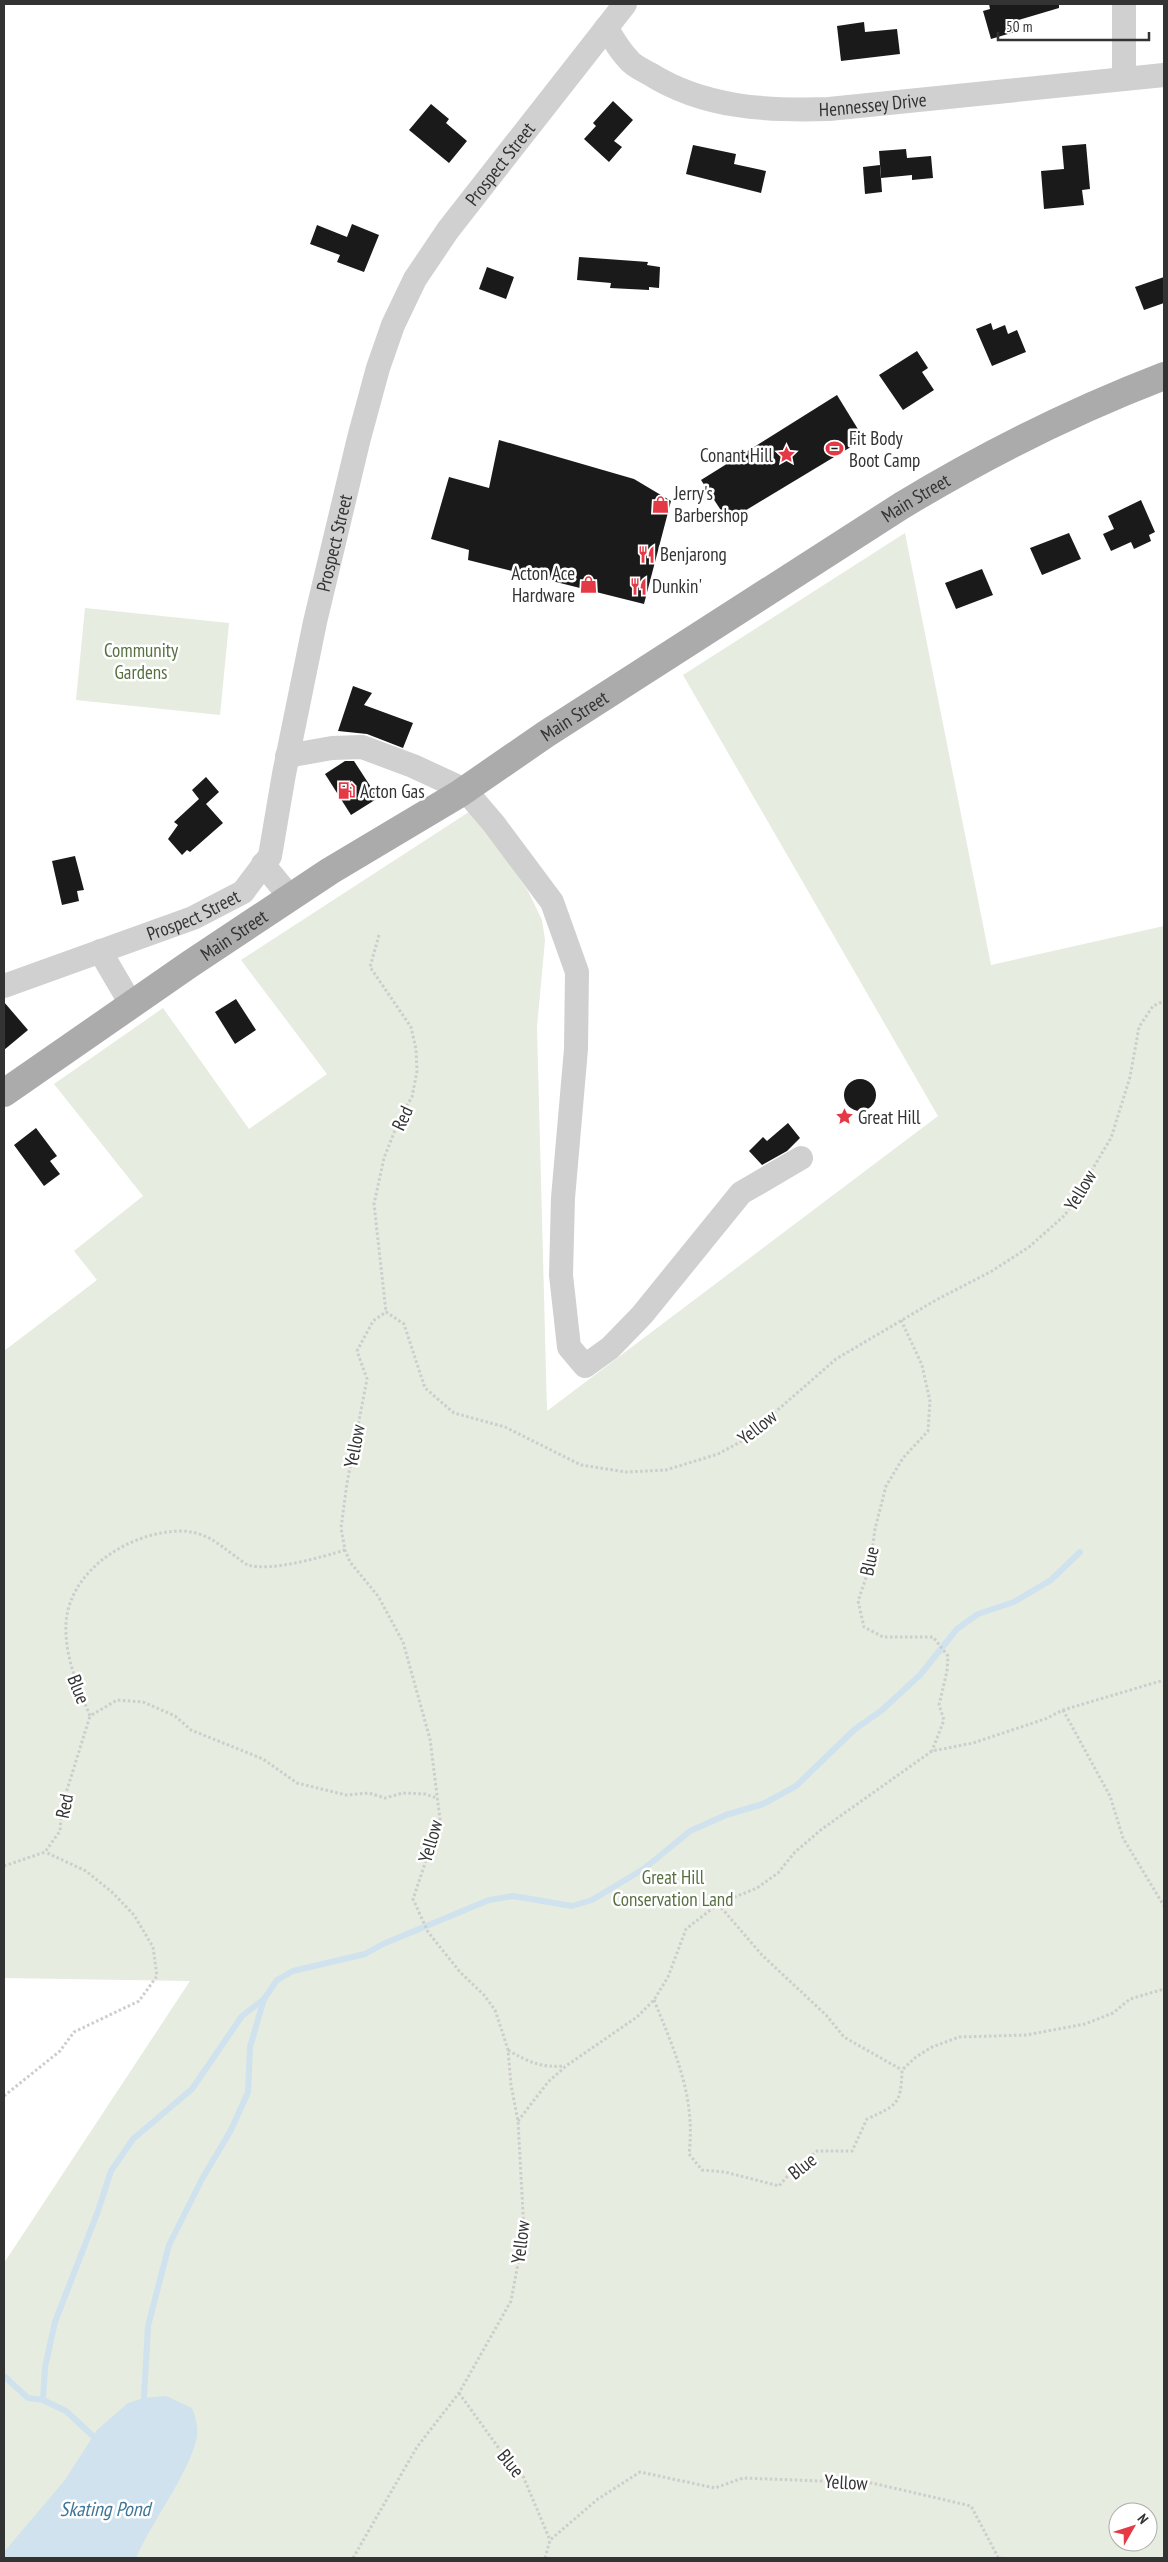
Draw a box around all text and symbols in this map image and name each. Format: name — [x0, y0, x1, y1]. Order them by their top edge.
scale bar — [998, 10, 1149, 42]
text: 50 m — [1006, 17, 1032, 36]
street label: Hennessey Drive — [818, 87, 928, 121]
street label: Prospect Street — [460, 117, 540, 210]
place label: Fit Body Boot Camp — [849, 426, 920, 472]
sports icon: Fit Body Boot Camp — [825, 439, 845, 459]
place label: Conant Hill — [700, 443, 774, 467]
place icon: Conant Hill — [777, 445, 797, 465]
street label: Main Street — [877, 468, 955, 527]
place label: Jerry's Barbershop — [673, 481, 748, 527]
street label: Prospect Street — [311, 491, 357, 594]
shop icon: Jerry's Barbershop — [650, 494, 670, 514]
place label: Benjarong — [660, 542, 727, 566]
restaurant icon: Benjarong — [636, 544, 656, 564]
place label: Acton Ace Hardware — [511, 561, 575, 607]
shop icon: Acton Ace Hardware — [579, 574, 599, 594]
place label: Dunkin' — [652, 574, 702, 598]
restaurant icon: Dunkin' — [628, 576, 648, 596]
park label: Community Gardens — [104, 638, 179, 684]
street label: Main Street — [536, 685, 613, 746]
place label: Acton Gas — [360, 779, 425, 803]
fuel station icon: Acton Gas — [336, 781, 356, 801]
street label: Prospect Street — [143, 884, 244, 946]
street label: Main Street — [196, 904, 273, 966]
street label: Red — [386, 1102, 418, 1134]
place label: Great Hill — [858, 1105, 921, 1129]
place icon: Great Hill — [834, 1107, 854, 1127]
street label: Yellow — [1059, 1165, 1102, 1215]
street label: Yellow — [733, 1404, 782, 1450]
street label: Yellow — [338, 1422, 370, 1470]
street label: Blue — [854, 1544, 884, 1578]
street label: Blue — [62, 1671, 96, 1707]
street label: Red — [50, 1792, 78, 1820]
street label: Yellow — [413, 1816, 448, 1865]
park label: Great Hill Conservation Land — [613, 1865, 733, 1911]
street label: Blue — [783, 2147, 821, 2185]
street label: Yellow — [505, 2218, 535, 2265]
street label: Blue — [492, 2444, 530, 2482]
street label: Yellow — [824, 2469, 869, 2495]
water label: Skating Pond — [60, 2496, 153, 2522]
north arrow — [1108, 2502, 1158, 2552]
text: N — [1134, 2510, 1152, 2527]

